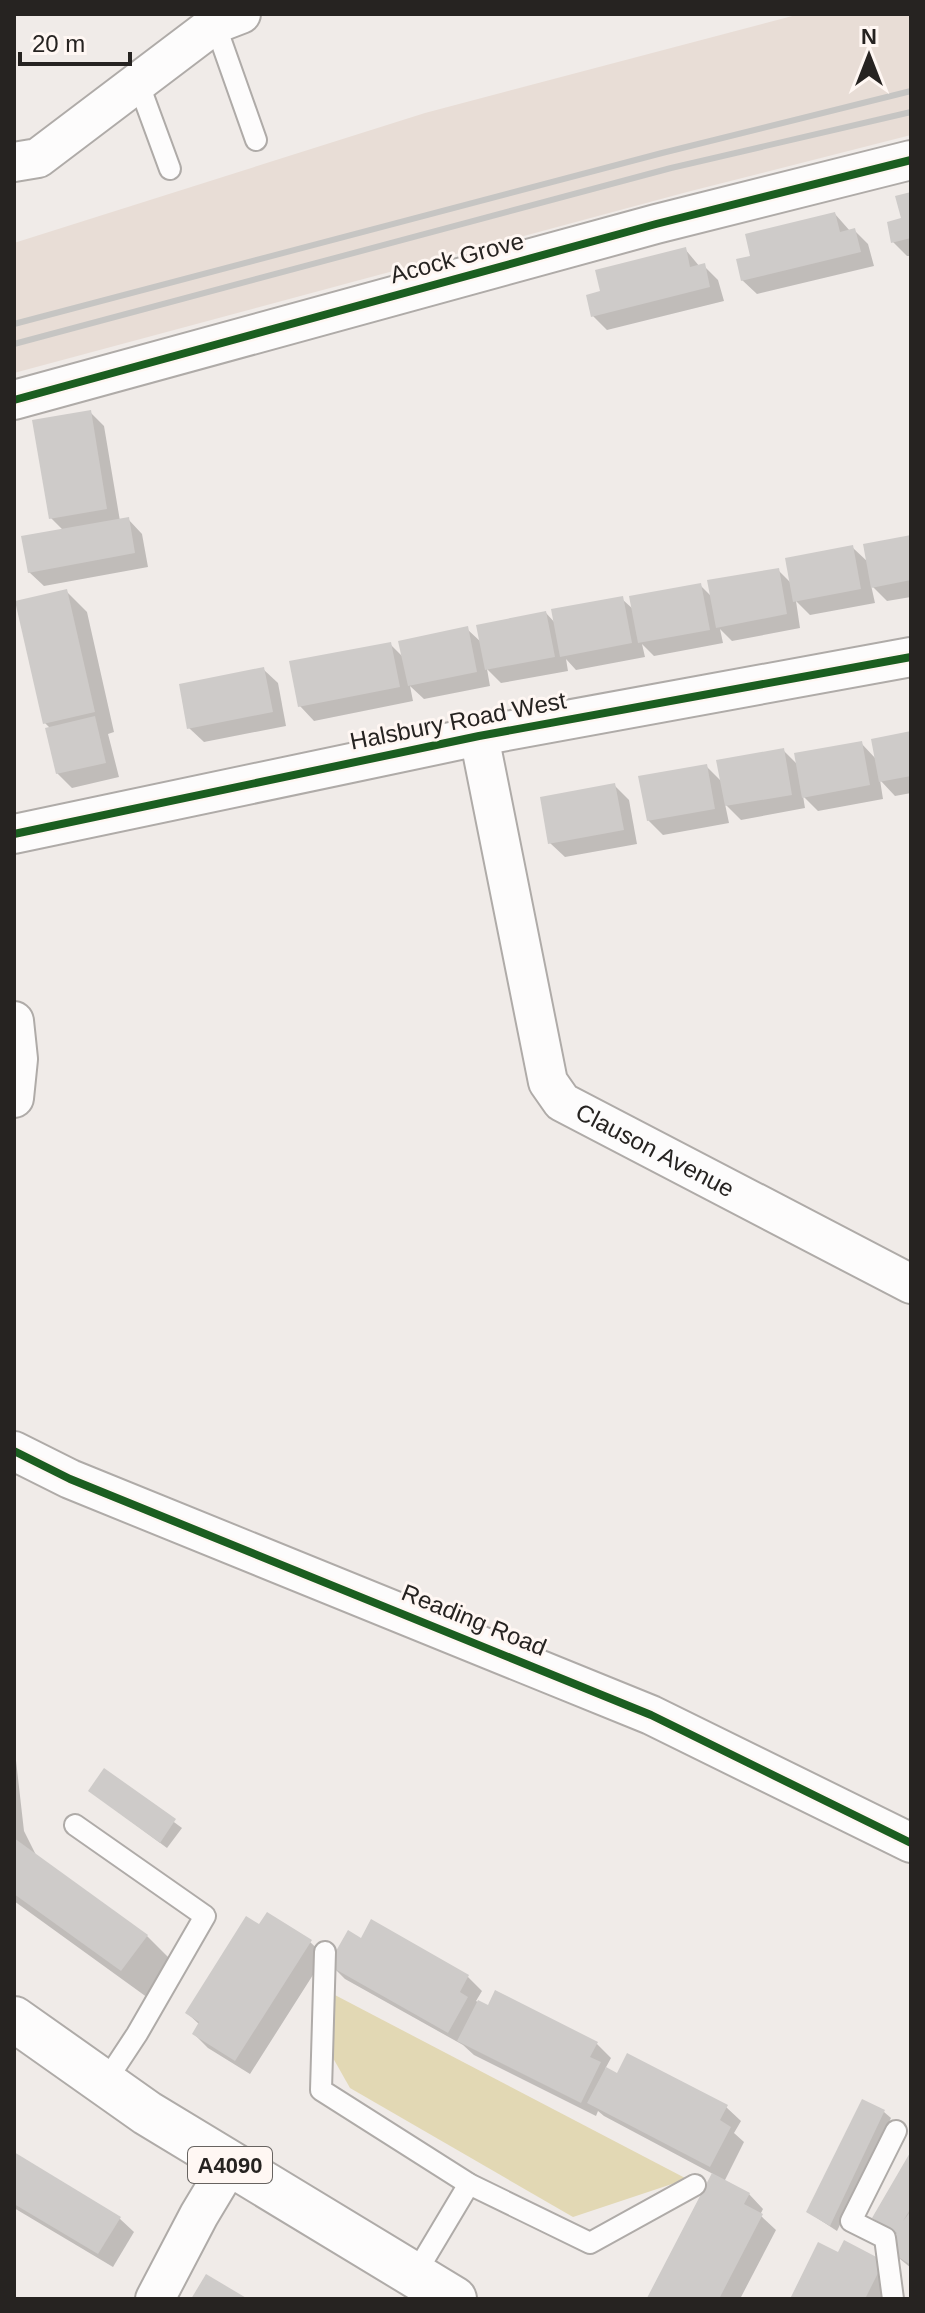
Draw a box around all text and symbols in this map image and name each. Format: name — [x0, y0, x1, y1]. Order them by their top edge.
scale bar — [20, 16, 130, 66]
north arrow — [829, 16, 909, 96]
text: N — [861, 24, 877, 49]
text: 20 m — [32, 30, 85, 57]
street label: Acock Grove — [387, 227, 527, 288]
street label: Halsbury Road West — [348, 686, 569, 755]
street label: Clauson Avenue — [572, 1098, 739, 1202]
street label: Reading Road — [398, 1578, 550, 1661]
road number: A4090 — [188, 2147, 272, 2183]

